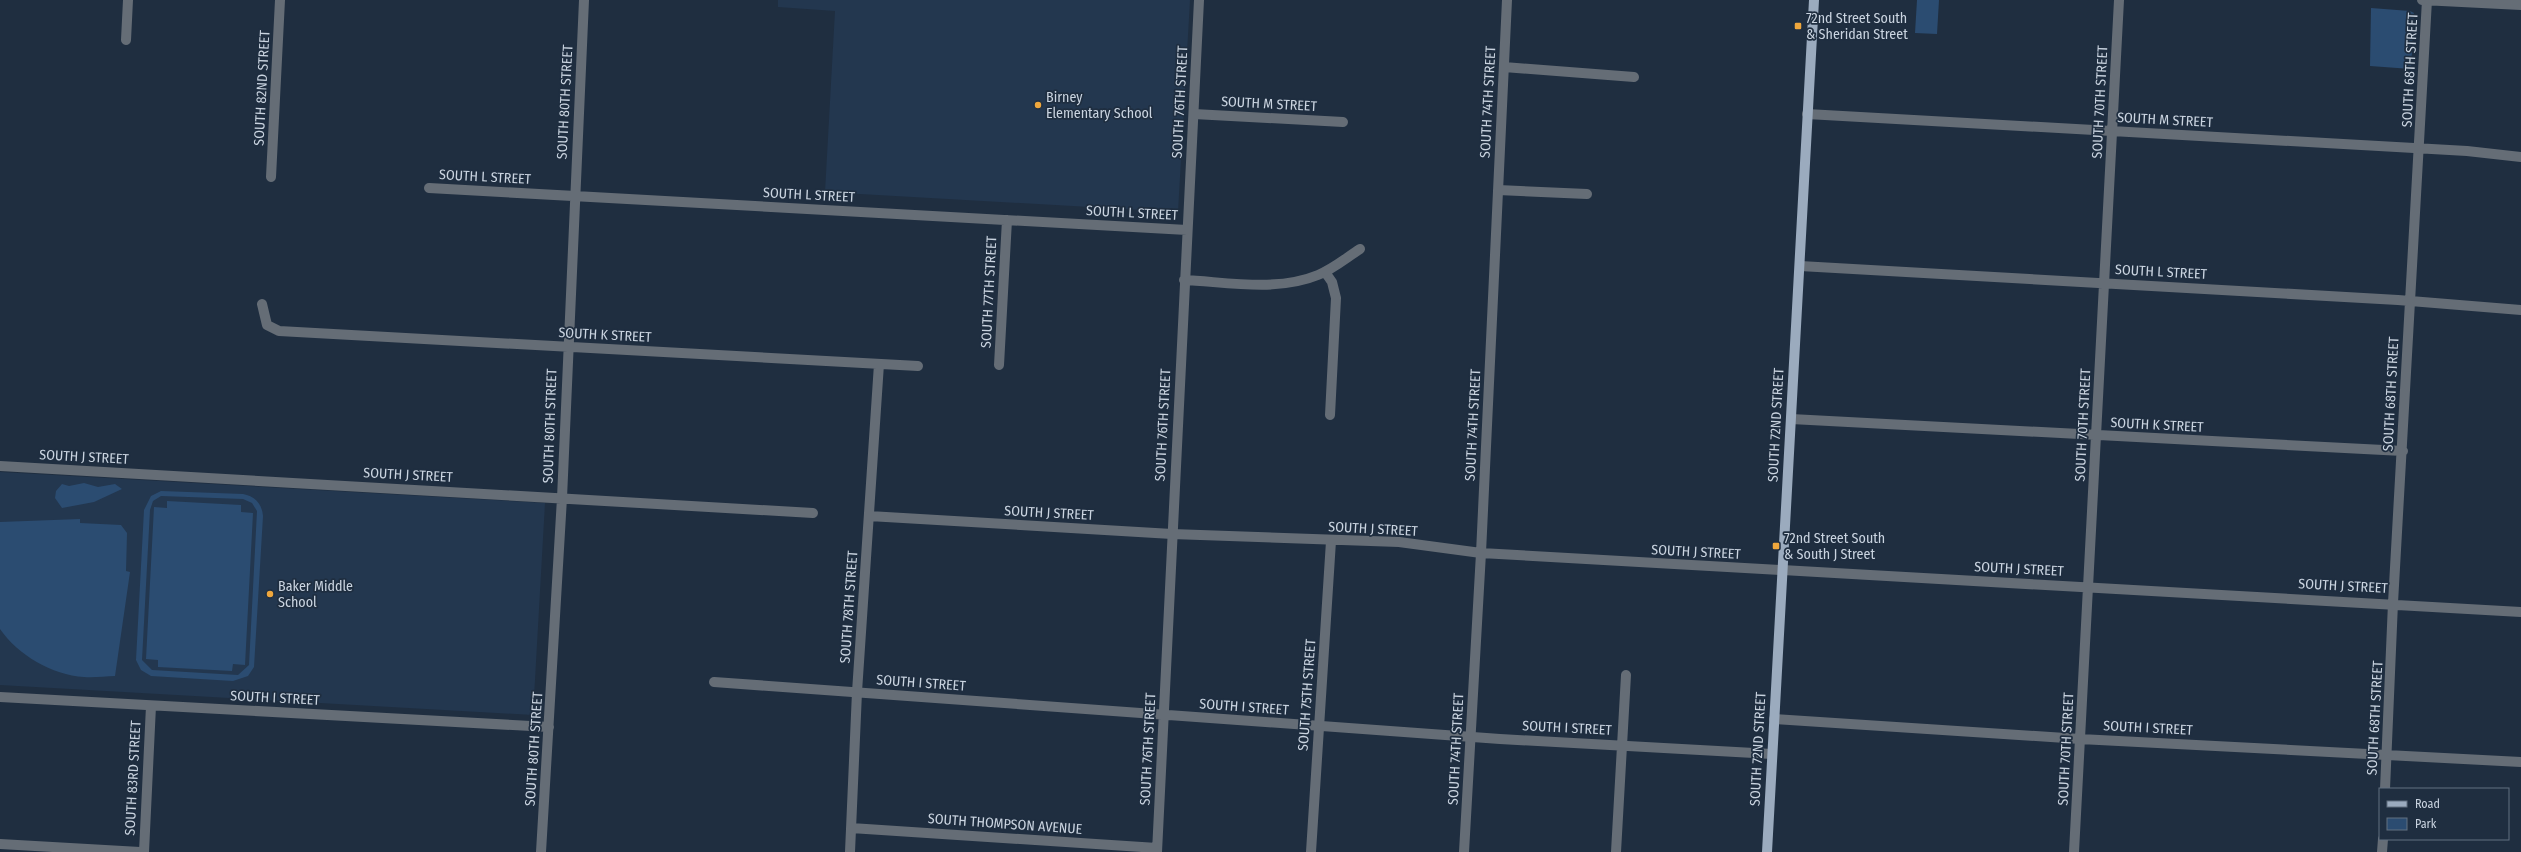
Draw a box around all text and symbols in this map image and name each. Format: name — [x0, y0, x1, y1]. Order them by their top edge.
place label: 72nd Street South & Sheridan Street — [1806, 10, 1908, 43]
street label: SOUTH 68TH STREET — [2399, 12, 2422, 128]
marker: 72nd Street South & Sheridan Street — [1793, 21, 1803, 31]
street label: SOUTH 82ND STREET — [250, 29, 274, 146]
street label: SOUTH 80TH STREET — [554, 44, 577, 160]
street label: SOUTH 76TH STREET — [1169, 45, 1191, 159]
street label: SOUTH 74TH STREET — [1477, 45, 1499, 158]
street label: SOUTH 70TH STREET — [2089, 45, 2111, 159]
place label: Birney Elementary School — [1046, 89, 1153, 122]
street label: SOUTH M STREET — [1221, 93, 1318, 115]
marker: Birney Elementary School — [1033, 100, 1043, 110]
street label: SOUTH M STREET — [2117, 109, 2214, 131]
street label: SOUTH L STREET — [439, 166, 532, 188]
street label: SOUTH L STREET — [763, 184, 856, 206]
street label: SOUTH L STREET — [1086, 202, 1179, 224]
street label: SOUTH 77TH STREET — [978, 235, 1000, 348]
street label: SOUTH L STREET — [2115, 261, 2208, 283]
street label: SOUTH K STREET — [558, 324, 653, 346]
street label: SOUTH 68TH STREET — [2380, 336, 2403, 452]
street label: SOUTH 72ND STREET — [1765, 367, 1788, 482]
street label: SOUTH 80TH STREET — [540, 368, 561, 484]
street label: SOUTH 76TH STREET — [1152, 368, 1174, 482]
street label: SOUTH 74TH STREET — [1462, 368, 1484, 481]
street label: SOUTH 70TH STREET — [2072, 368, 2094, 482]
street label: SOUTH K STREET — [2110, 414, 2205, 436]
street label: SOUTH J STREET — [39, 446, 130, 468]
street label: SOUTH J STREET — [363, 464, 454, 486]
street label: SOUTH J STREET — [1004, 502, 1095, 524]
street label: SOUTH J STREET — [1328, 518, 1419, 540]
place label: 72nd Street South & South J Street — [1784, 530, 1885, 563]
street label: SOUTH J STREET — [1651, 541, 1742, 563]
marker: 72nd Street South & South J Street — [1771, 541, 1781, 551]
street label: SOUTH 78TH STREET — [837, 550, 861, 664]
street label: SOUTH J STREET — [1974, 558, 2065, 580]
street label: SOUTH J STREET — [2298, 575, 2389, 597]
place label: Baker Middle School — [278, 578, 353, 611]
marker: Baker Middle School — [265, 589, 275, 599]
street label: SOUTH 75TH STREET — [1295, 638, 1319, 752]
street label: SOUTH 68TH STREET — [2364, 660, 2387, 776]
street label: SOUTH I STREET — [876, 671, 967, 695]
street label: SOUTH I STREET — [230, 687, 321, 709]
street label: SOUTH 80TH STREET — [522, 691, 547, 807]
street label: SOUTH 72ND STREET — [1747, 691, 1770, 806]
street label: SOUTH 76TH STREET — [1137, 692, 1159, 806]
street label: SOUTH 74TH STREET — [1445, 692, 1467, 805]
street label: SOUTH 70TH STREET — [2055, 692, 2077, 806]
street label: SOUTH I STREET — [1199, 695, 1290, 719]
street label: SOUTH I STREET — [1522, 717, 1613, 739]
street label: SOUTH I STREET — [2103, 717, 2194, 739]
street label: SOUTH 83RD STREET — [122, 720, 145, 836]
legend — [2379, 788, 2509, 840]
text: Road — [2415, 797, 2440, 811]
street label: SOUTH THOMPSON AVENUE — [927, 810, 1083, 838]
text: Park — [2415, 817, 2437, 831]

